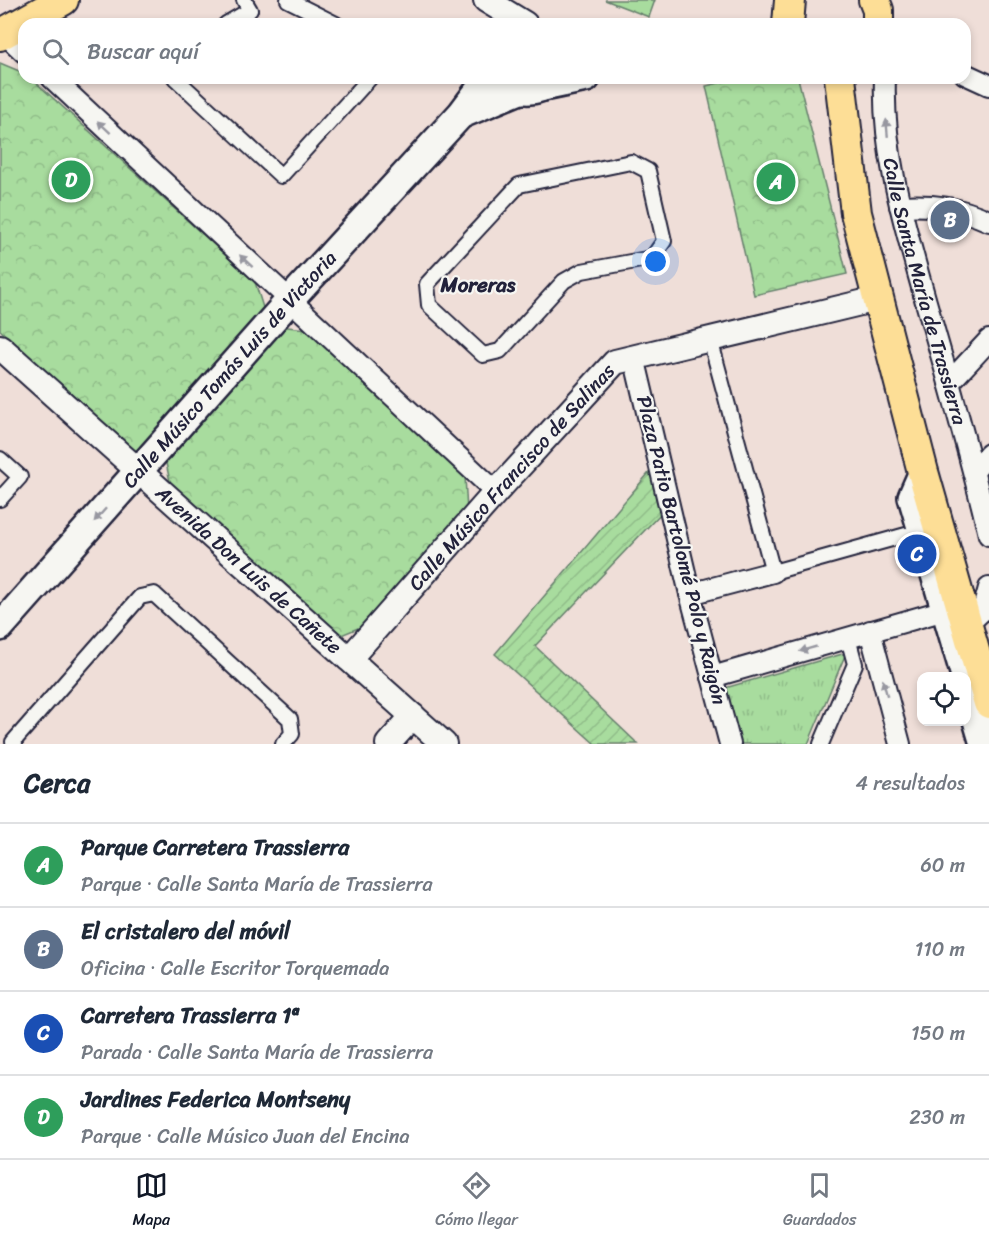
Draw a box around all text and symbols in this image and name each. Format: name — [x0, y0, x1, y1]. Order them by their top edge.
search box — [18, 18, 971, 84]
text: Buscar aquí — [87, 32, 199, 71]
icon: search — [39, 35, 72, 68]
one-way arrow — [882, 118, 892, 137]
one-way arrow — [97, 121, 112, 134]
street label: Calle Santa María de Trassierra — [873, 155, 977, 430]
pin: D — [52, 158, 90, 202]
pin: A — [756, 160, 796, 204]
pin: B — [930, 198, 970, 242]
street label: Calle Músico Tomás Luis de Victoria — [113, 242, 346, 497]
your location — [641, 247, 670, 276]
one-way arrow — [240, 254, 254, 268]
district label: Moreras — [440, 266, 516, 304]
street label: Calle Músico Francisco de Salinas — [400, 355, 624, 599]
street label: Plaza Patio Bartolomé Polo y Raigón — [626, 392, 737, 708]
street label: Avenida Don Luis de Cañete — [146, 476, 350, 663]
one-way arrow — [94, 507, 107, 522]
pin: C — [898, 532, 936, 576]
one-way arrow — [799, 645, 817, 654]
map controls — [917, 672, 971, 726]
button: locate — [917, 672, 971, 726]
one-way arrow — [880, 679, 889, 697]
text: Cerca — [24, 760, 90, 806]
text: 4 resultados — [856, 766, 965, 801]
text: Parque Carretera Trassierra — [81, 828, 349, 867]
text: A — [37, 848, 50, 883]
text: 60 m — [920, 848, 965, 883]
text: Parque · Calle Santa María de Trassierra — [81, 867, 432, 902]
text: El cristalero del móvil — [81, 912, 290, 951]
text: B — [37, 932, 50, 967]
text: 110 m — [915, 932, 965, 967]
text: Oficina · Calle Escritor Torquemada — [81, 951, 389, 986]
text: Carretera Trassierra 1ª — [81, 996, 300, 1035]
text: C — [37, 1016, 50, 1051]
text: 150 m — [911, 1016, 965, 1051]
text: Parada · Calle Santa María de Trassierra — [81, 1035, 433, 1070]
text: Jardines Federica Montseny — [81, 1080, 350, 1119]
text: D — [38, 1100, 49, 1135]
text: 230 m — [909, 1100, 965, 1135]
text: Parque · Calle Músico Juan del Encina — [81, 1119, 410, 1154]
tab: Mapa — [133, 1169, 170, 1234]
tab: Cómo llegar — [435, 1169, 518, 1234]
tab: Guardados — [783, 1169, 856, 1234]

